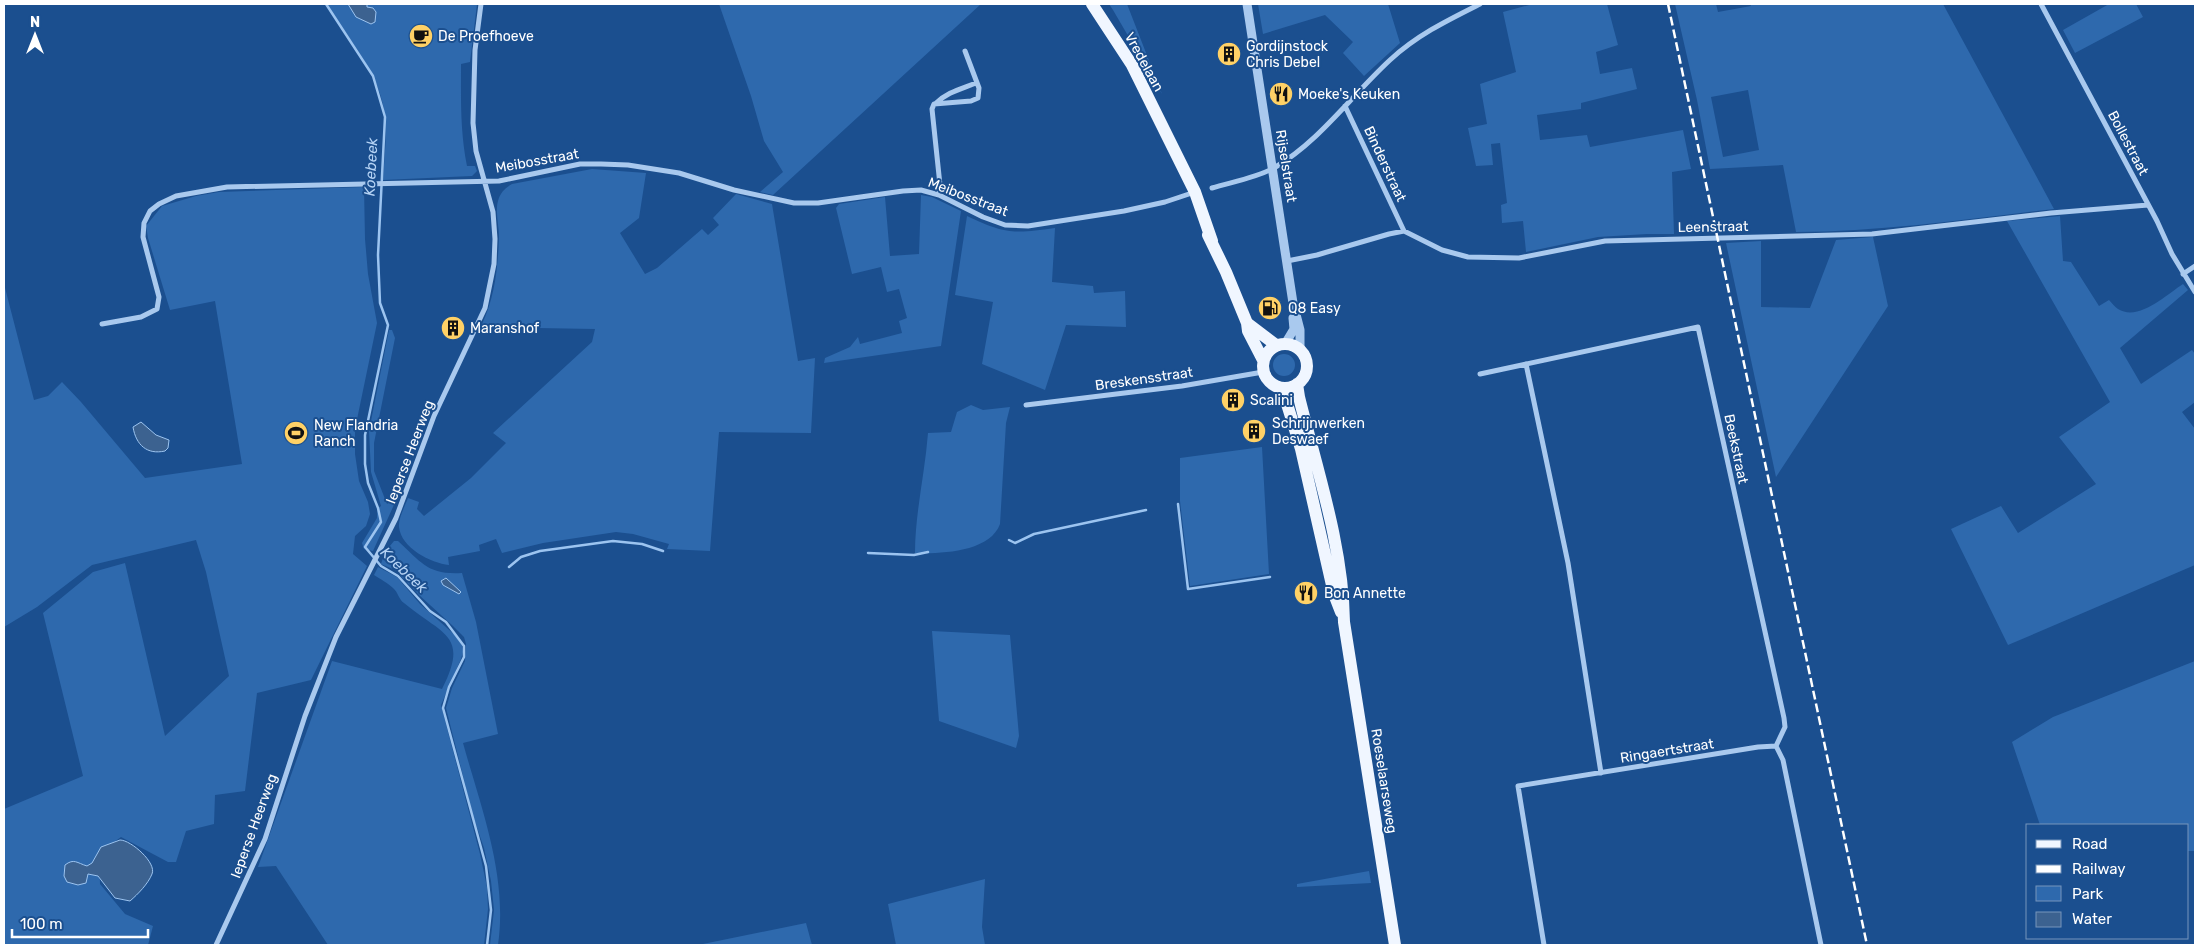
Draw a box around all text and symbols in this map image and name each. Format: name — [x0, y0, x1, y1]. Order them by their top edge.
north arrow — [10, 10, 60, 60]
text: N — [30, 14, 40, 31]
cafe icon: De Proefhoeve — [408, 23, 434, 49]
place label: De Proefhoeve — [438, 28, 534, 45]
street label: Vredelaan — [1121, 29, 1167, 95]
place label: Gordijnstock Chris Debel — [1246, 38, 1329, 71]
building icon: Gordijnstock Chris Debel — [1216, 41, 1242, 67]
restaurant icon: Moeke's Keuken — [1268, 81, 1294, 107]
place label: Moeke's Keuken — [1298, 86, 1400, 103]
street label: Bollestraat — [2104, 108, 2152, 179]
street label: Binderstraat — [1360, 124, 1410, 205]
street label: Rijselstraat — [1272, 129, 1300, 204]
water label: Koebeek — [360, 137, 382, 197]
street label: Meibosstraat — [494, 145, 581, 177]
street label: Meibosstraat — [925, 174, 1011, 220]
street label: Leenstraat — [1678, 218, 1749, 236]
fuel station icon: Q8 Easy — [1257, 295, 1283, 321]
place label: Q8 Easy — [1288, 300, 1341, 317]
building icon: Maranshof — [440, 315, 466, 341]
place label: Maranshof — [470, 320, 540, 337]
street label: Breskensstraat — [1094, 364, 1194, 394]
building icon: Scalini — [1220, 387, 1246, 413]
place label: Scalini — [1250, 392, 1293, 409]
street label: Ieperse Heerweg — [382, 398, 438, 506]
street label: Beekstraat — [1720, 413, 1752, 486]
place label: Schrijnwerken Deswaef — [1272, 415, 1365, 448]
place label: New Flandria Ranch — [314, 417, 398, 450]
building icon: Schrijnwerken Deswaef — [1241, 418, 1267, 444]
sports icon: New Flandria Ranch — [283, 420, 309, 446]
water label: Koebeek — [377, 543, 432, 597]
restaurant icon: Bon Annette — [1293, 580, 1319, 606]
place label: Bon Annette — [1324, 585, 1406, 602]
street label: Roeselaarseweg — [1367, 727, 1401, 835]
street label: Ringaertstraat — [1619, 735, 1715, 767]
street label: Ieperse Heerweg — [227, 771, 281, 881]
legend — [2026, 824, 2189, 939]
text: Road — [2072, 835, 2108, 853]
text: Railway — [2072, 860, 2126, 878]
text: Park — [2072, 885, 2103, 903]
scale bar — [12, 906, 149, 938]
text: Water — [2072, 910, 2112, 928]
text: 100 m — [20, 915, 62, 933]

